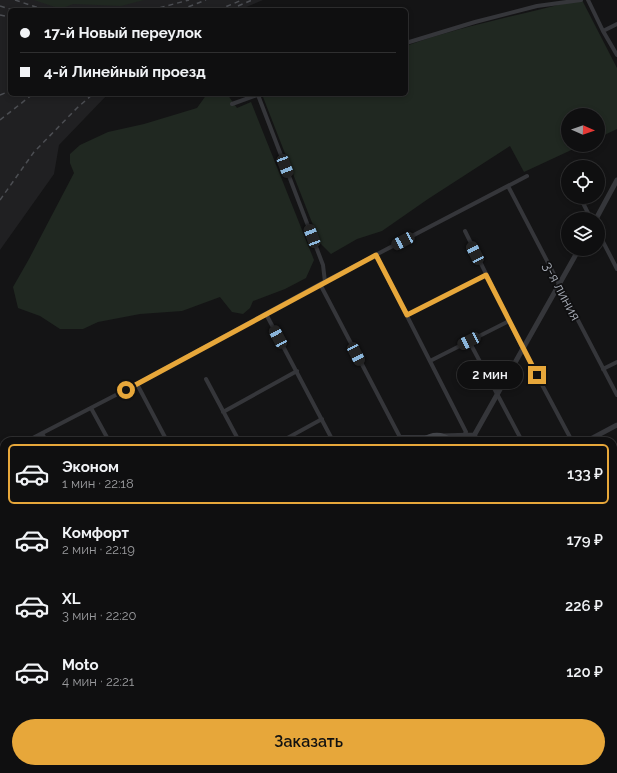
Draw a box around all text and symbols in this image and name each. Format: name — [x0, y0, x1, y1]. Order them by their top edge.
text: 17-й Новый переулок — [44, 24, 202, 42]
text: 4-й Линейный проезд — [44, 63, 206, 81]
north arrow — [561, 108, 605, 152]
map controls — [561, 108, 605, 256]
car — [275, 153, 295, 179]
button: locate — [561, 160, 605, 204]
button: layers — [561, 212, 605, 256]
car — [302, 223, 322, 249]
car — [390, 230, 416, 252]
car — [464, 240, 486, 266]
street label: 3-я линия — [540, 259, 584, 323]
car — [267, 324, 289, 350]
car — [456, 330, 482, 352]
car — [345, 341, 367, 367]
callout: 2 мин — [457, 361, 523, 389]
route end — [528, 366, 546, 384]
text: 2 мин — [472, 367, 508, 382]
route start — [117, 381, 135, 399]
icon: car — [14, 456, 50, 492]
text: Эконом — [62, 458, 119, 476]
text: 133 ₽ — [567, 465, 603, 483]
text: 1 мин · 22:18 — [62, 476, 134, 491]
icon: car — [14, 522, 50, 558]
text: Комфорт — [62, 524, 129, 542]
text: 179 ₽ — [567, 531, 603, 549]
text: 2 мин · 22:19 — [62, 542, 135, 557]
icon: car — [14, 588, 50, 624]
text: XL — [62, 590, 80, 608]
text: 226 ₽ — [565, 597, 603, 615]
text: 3 мин · 22:20 — [62, 608, 136, 623]
icon: car — [14, 654, 50, 690]
text: Moto — [62, 656, 99, 674]
text: 120 ₽ — [566, 663, 603, 681]
text: 4 мин · 22:21 — [62, 674, 134, 689]
button: Заказать — [12, 719, 605, 765]

